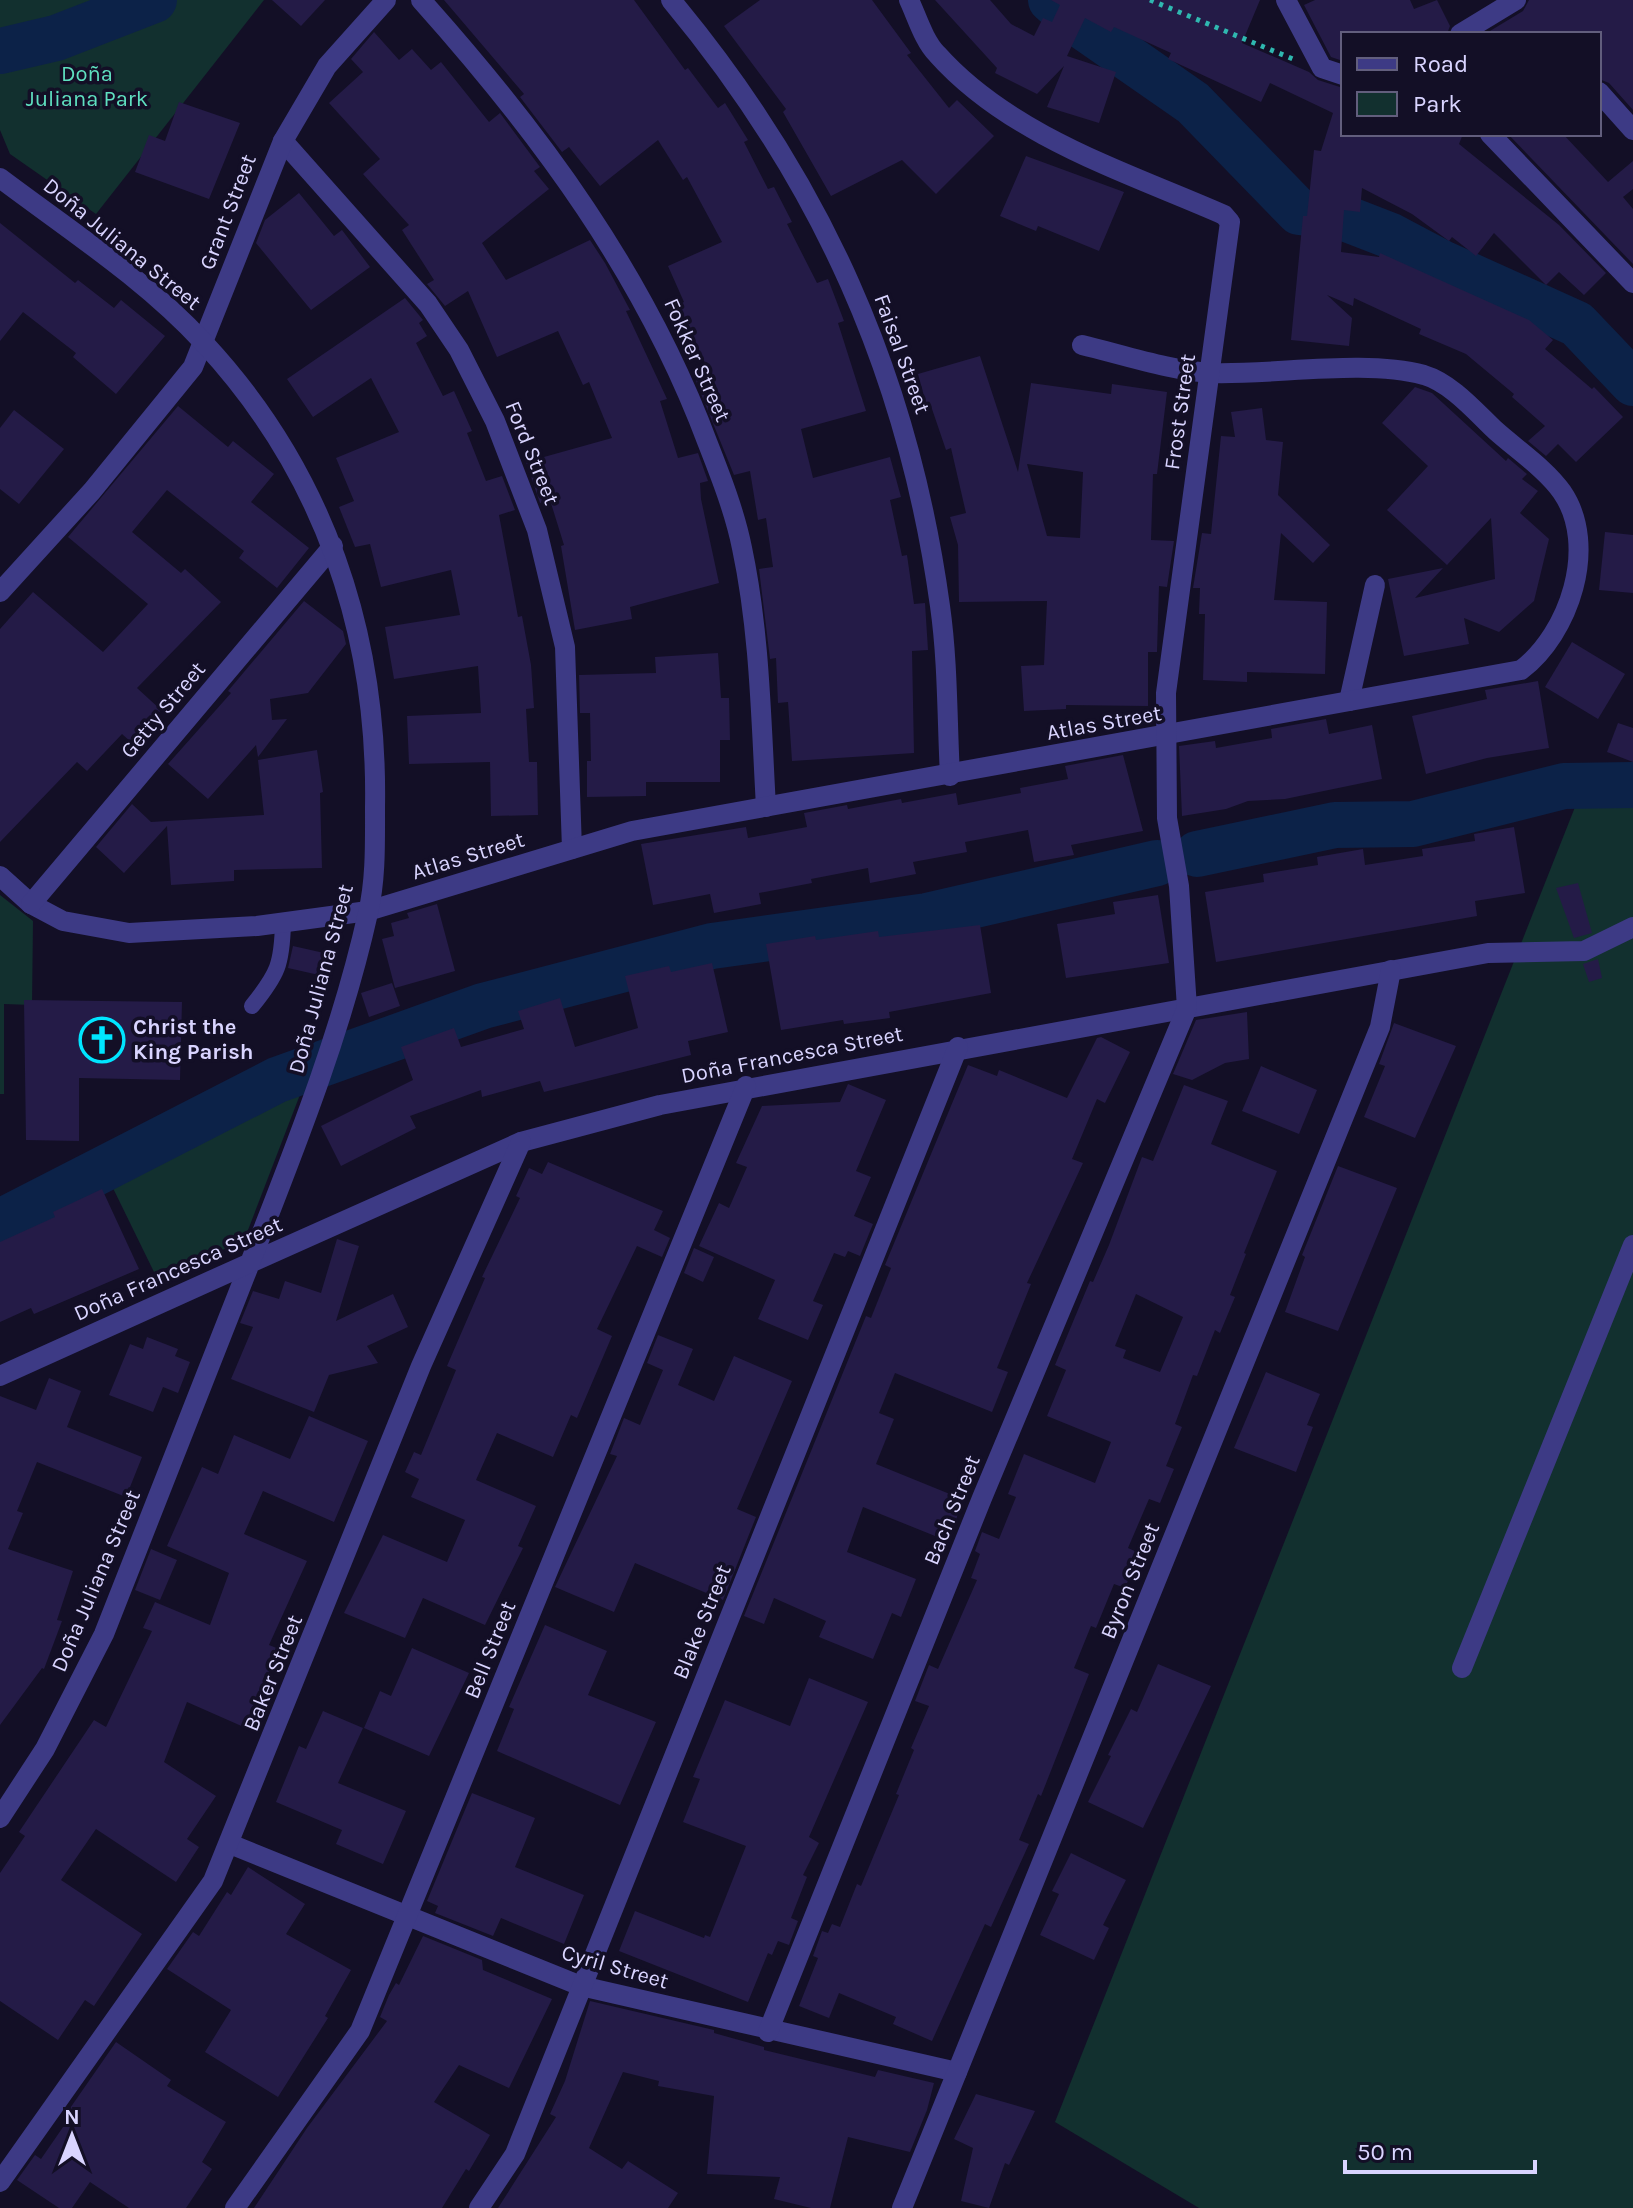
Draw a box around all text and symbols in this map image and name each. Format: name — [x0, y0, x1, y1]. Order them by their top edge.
legend — [1341, 32, 1601, 136]
text: Road — [1413, 50, 1468, 78]
park label: Doña Juliana Park — [26, 61, 148, 112]
text: Park — [1413, 90, 1462, 118]
street label: Grant Street — [194, 151, 262, 273]
street label: Doña Juliana Street — [38, 172, 206, 316]
street label: Faisal Street — [868, 291, 936, 417]
street label: Fokker Street — [658, 294, 736, 426]
street label: Frost Street — [1159, 352, 1201, 472]
street label: Ford Street — [499, 397, 565, 509]
street label: Getty Street — [115, 656, 211, 764]
street label: Atlas Street — [1044, 700, 1164, 746]
street label: Atlas Street — [409, 827, 527, 885]
street label: Doña Juliana Street — [283, 881, 359, 1077]
place label: Christ the King Parish — [133, 1014, 253, 1065]
church icon: Christ the King Parish — [78, 1016, 126, 1064]
street label: Doña Francesca Street — [679, 1021, 905, 1089]
street label: Doña Francesca Street — [70, 1211, 286, 1327]
street label: Bach Street — [918, 1451, 986, 1569]
street label: Doña Juliana Street — [46, 1486, 146, 1676]
street label: Byron Street — [1095, 1519, 1165, 1643]
street label: Blake Street — [667, 1561, 737, 1683]
street label: Bell Street — [459, 1597, 521, 1703]
street label: Baker Street — [238, 1611, 308, 1735]
street label: Cyril Street — [559, 1939, 671, 1995]
north arrow — [32, 2096, 112, 2176]
text: N — [64, 2104, 80, 2130]
scale bar — [1345, 2124, 1535, 2174]
text: 50 m — [1357, 2138, 1413, 2166]

